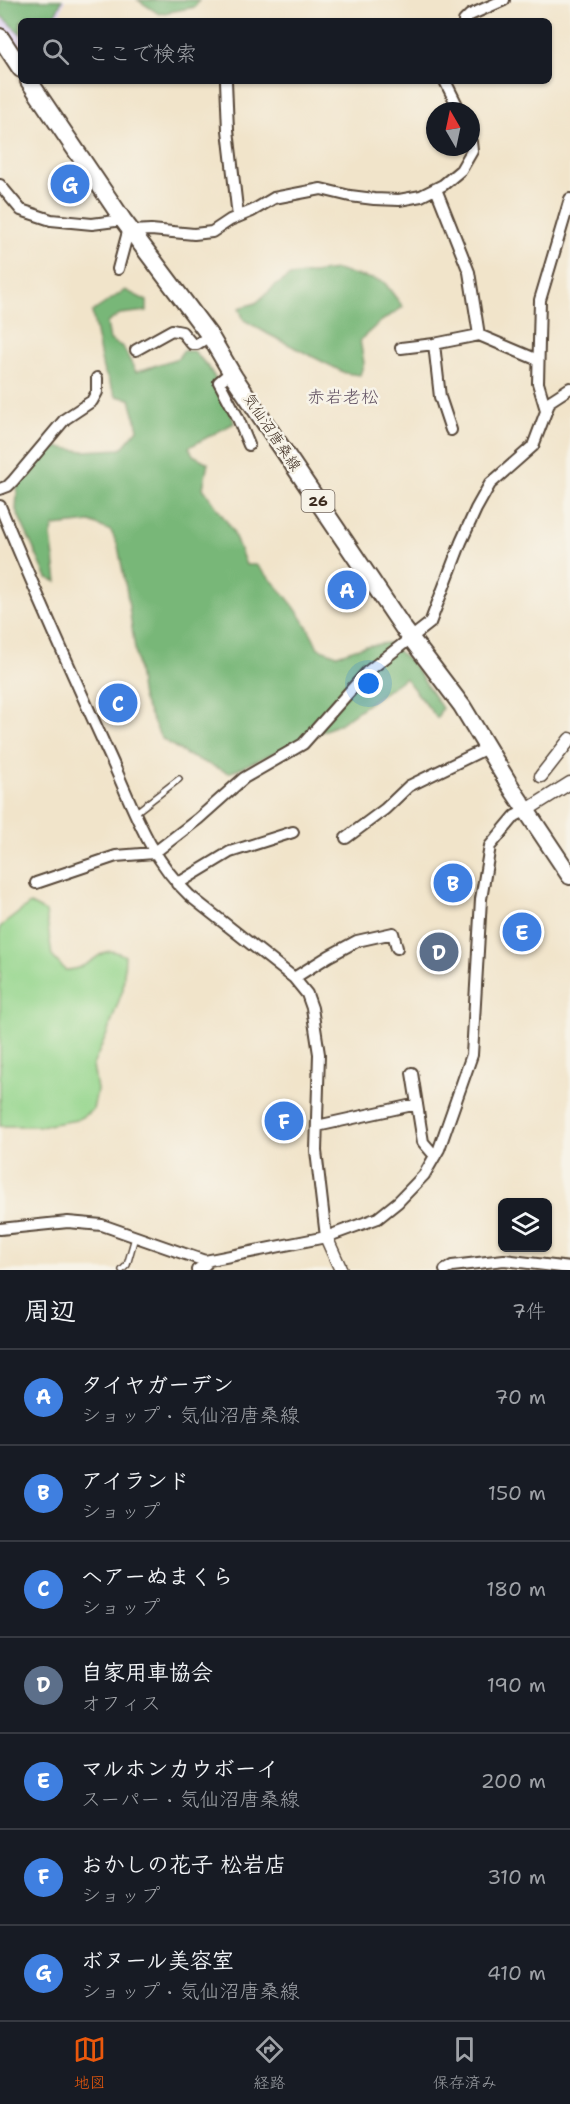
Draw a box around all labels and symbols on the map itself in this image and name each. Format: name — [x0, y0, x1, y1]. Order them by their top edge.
north arrow — [426, 102, 480, 156]
pin: G — [50, 162, 90, 207]
district label: 赤岩老松 — [307, 385, 379, 409]
street label: 気仙沼唐桑線 — [239, 389, 305, 475]
road number: 26 — [302, 490, 334, 512]
pin: A — [328, 568, 366, 612]
your location — [354, 669, 383, 698]
pin: C — [98, 680, 138, 726]
pin: B — [434, 860, 472, 906]
pin: E — [502, 910, 542, 954]
pin: D — [420, 930, 458, 974]
pin: F — [264, 1098, 304, 1144]

